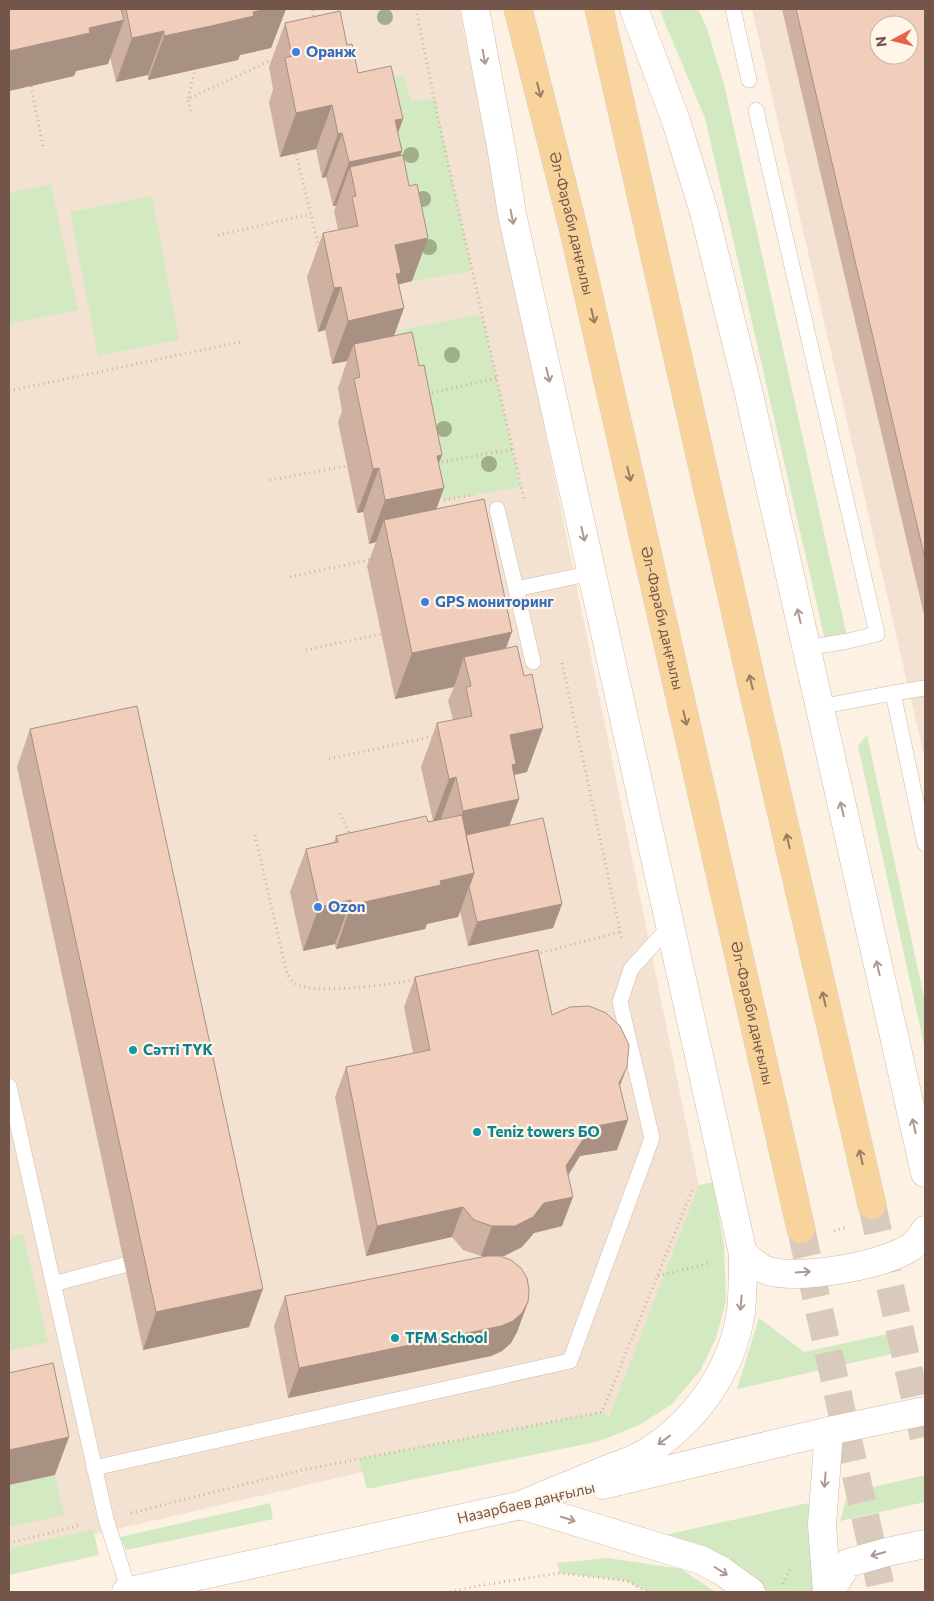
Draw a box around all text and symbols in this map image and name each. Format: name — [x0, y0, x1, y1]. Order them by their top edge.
north arrow — [869, 15, 919, 65]
text: N — [872, 35, 890, 48]
place label: Оранж — [306, 42, 357, 60]
marker: Оранж — [290, 46, 302, 58]
one-way arrow — [480, 48, 490, 64]
one-way arrow — [535, 81, 544, 97]
street label: Әл-Фараби даңғылы — [546, 150, 598, 297]
one-way arrow — [508, 208, 518, 224]
one-way arrow — [589, 307, 598, 323]
one-way arrow — [543, 367, 553, 383]
one-way arrow — [625, 466, 634, 482]
one-way arrow — [579, 525, 588, 541]
street label: Әл-Фараби даңғылы — [638, 544, 688, 692]
place label: GPS мониторинг — [435, 592, 554, 610]
marker: GPS мониторинг — [419, 596, 431, 608]
one-way arrow — [794, 609, 803, 625]
one-way arrow — [746, 675, 755, 691]
one-way arrow — [681, 710, 690, 726]
one-way arrow — [837, 802, 846, 818]
one-way arrow — [783, 833, 792, 849]
place label: Ozon — [328, 897, 366, 915]
marker: Ozon — [312, 901, 324, 913]
street label: Әл-Фараби даңғылы — [728, 939, 778, 1086]
one-way arrow — [873, 960, 882, 976]
one-way arrow — [819, 991, 828, 1007]
place label: Сәтті ТҮК — [143, 1040, 213, 1058]
marker: Сәтті ТҮК — [127, 1044, 139, 1056]
one-way arrow — [909, 1118, 918, 1134]
place label: Teniz towers БО — [487, 1122, 600, 1140]
marker: Teniz towers БО — [471, 1126, 483, 1138]
one-way arrow — [856, 1150, 865, 1166]
one-way arrow — [795, 1268, 811, 1277]
one-way arrow — [737, 1294, 746, 1310]
place label: TFM School — [405, 1328, 488, 1346]
marker: TFM School — [389, 1332, 401, 1344]
one-way arrow — [657, 1435, 671, 1445]
one-way arrow — [820, 1472, 830, 1488]
street label: Назарбаев даңғылы — [455, 1477, 596, 1527]
one-way arrow — [560, 1515, 576, 1525]
one-way arrow — [870, 1550, 886, 1560]
one-way arrow — [714, 1567, 728, 1577]

